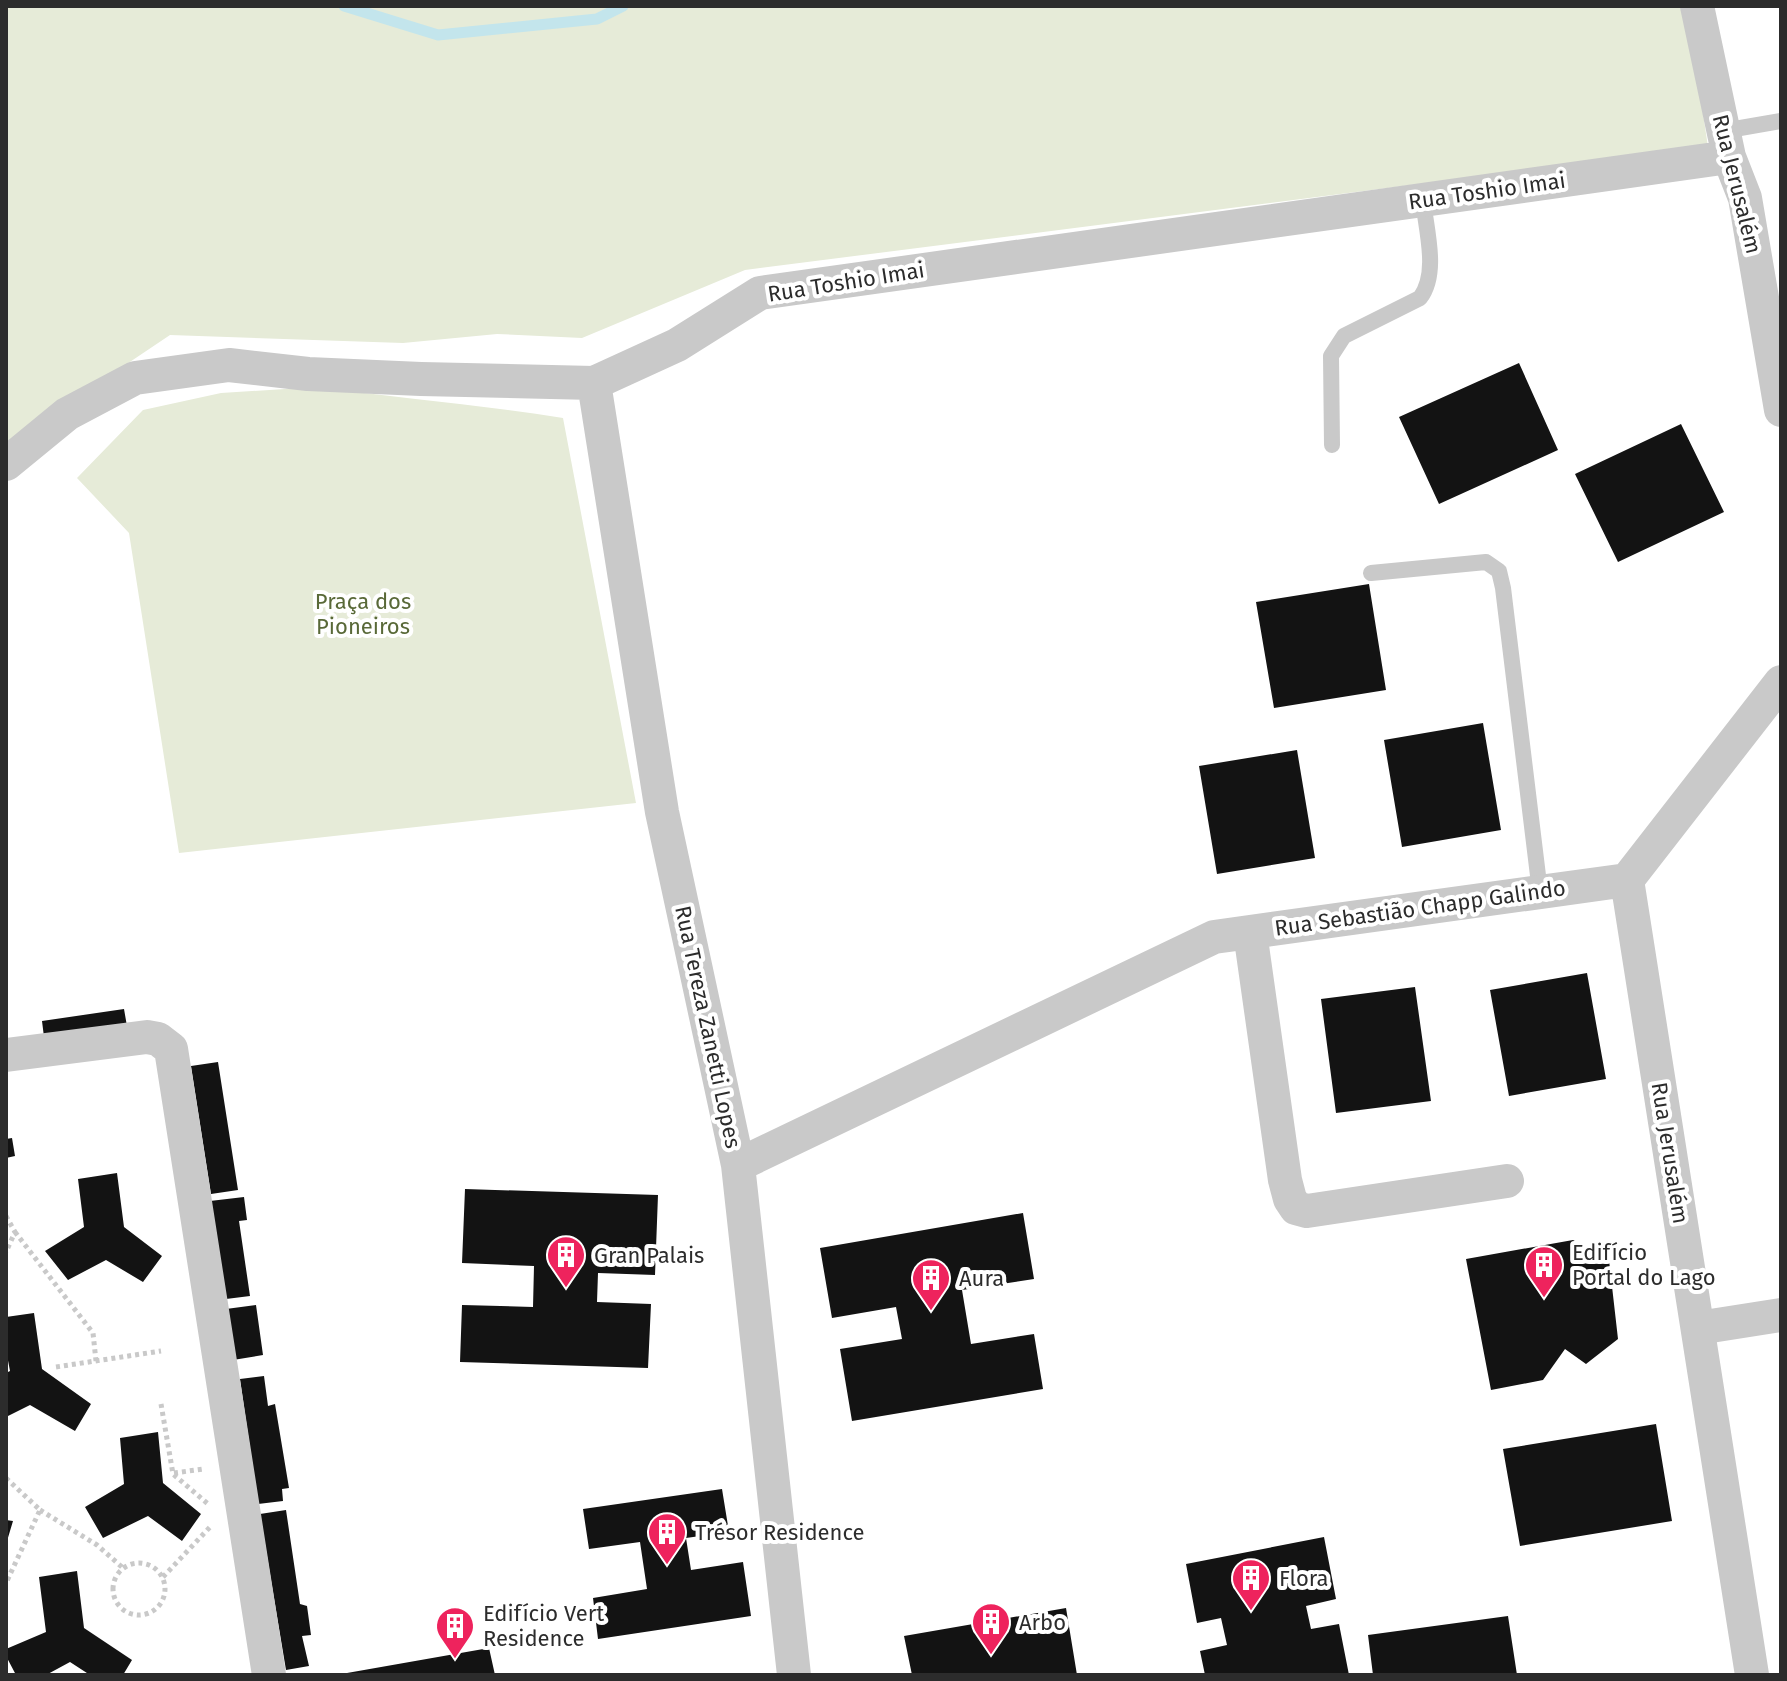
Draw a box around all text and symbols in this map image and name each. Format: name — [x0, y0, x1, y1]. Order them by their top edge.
street label: Rua Jerusalém — [1707, 111, 1767, 257]
street label: Rua Toshio Imai — [1407, 167, 1567, 215]
street label: Rua Toshio Imai — [766, 256, 926, 308]
park label: Praça dos Pioneiros — [315, 588, 411, 640]
street label: Rua Sebastião Chapp Galindo — [1273, 874, 1567, 942]
street label: Rua Tereza Zanetti Lopes — [669, 903, 747, 1151]
street label: Rua Jerusalém — [1645, 1080, 1695, 1226]
building icon: Gran Palais — [545, 1234, 587, 1289]
place label: Edifício Portal do Lago — [1572, 1239, 1716, 1291]
place label: Gran Palais — [594, 1242, 704, 1269]
building icon: Edifício Portal do Lago — [1523, 1244, 1565, 1299]
building icon: Aura — [910, 1257, 952, 1312]
place label: Aura — [959, 1265, 1004, 1292]
building icon: Trésor Residence — [646, 1511, 688, 1566]
place label: Trésor Residence — [695, 1519, 865, 1546]
building icon: Flora — [1230, 1557, 1272, 1612]
place label: Flora — [1279, 1565, 1328, 1592]
place label: Edifício Vert Residence — [483, 1600, 604, 1652]
building icon: Arbo — [970, 1601, 1012, 1656]
building icon: Edifício Vert Residence — [434, 1605, 476, 1660]
place label: Arbo — [1019, 1609, 1066, 1636]

